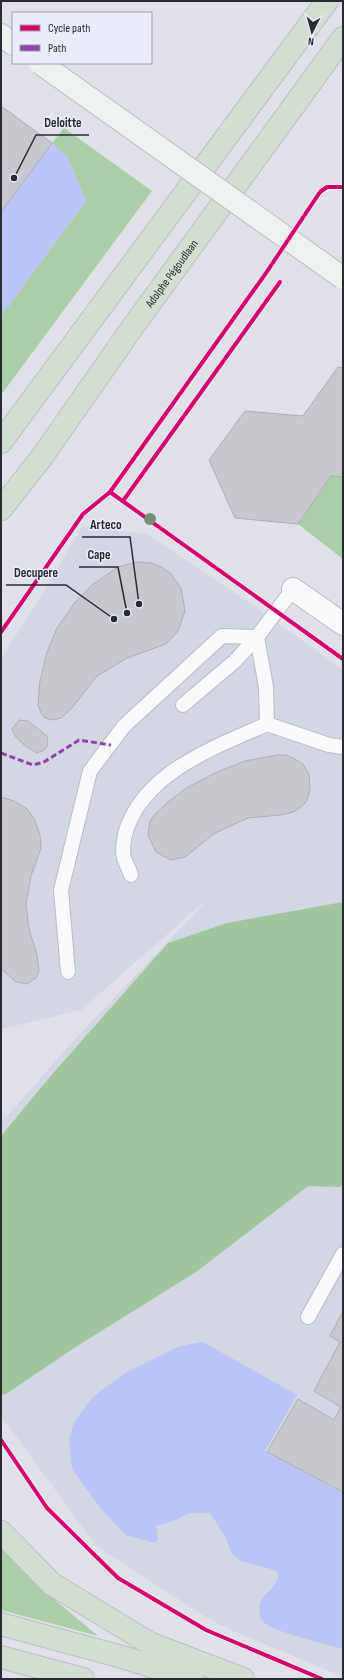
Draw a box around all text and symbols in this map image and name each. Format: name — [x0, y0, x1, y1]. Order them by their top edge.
legend — [12, 12, 152, 64]
north arrow — [292, 12, 332, 52]
text: Cycle path — [48, 21, 90, 36]
text: N — [307, 35, 315, 48]
text: Path — [48, 41, 66, 56]
callout: Deloitte — [36, 110, 89, 135]
text: Deloitte — [44, 115, 82, 131]
street label: Adolphe Pégoudlaan — [141, 237, 201, 311]
callout: Arteco — [82, 512, 130, 537]
text: Arteco — [89, 517, 122, 533]
callout: Cape — [79, 542, 118, 567]
text: Cape — [87, 547, 111, 563]
callout: Decupere — [6, 560, 66, 585]
text: Decupere — [14, 565, 58, 581]

